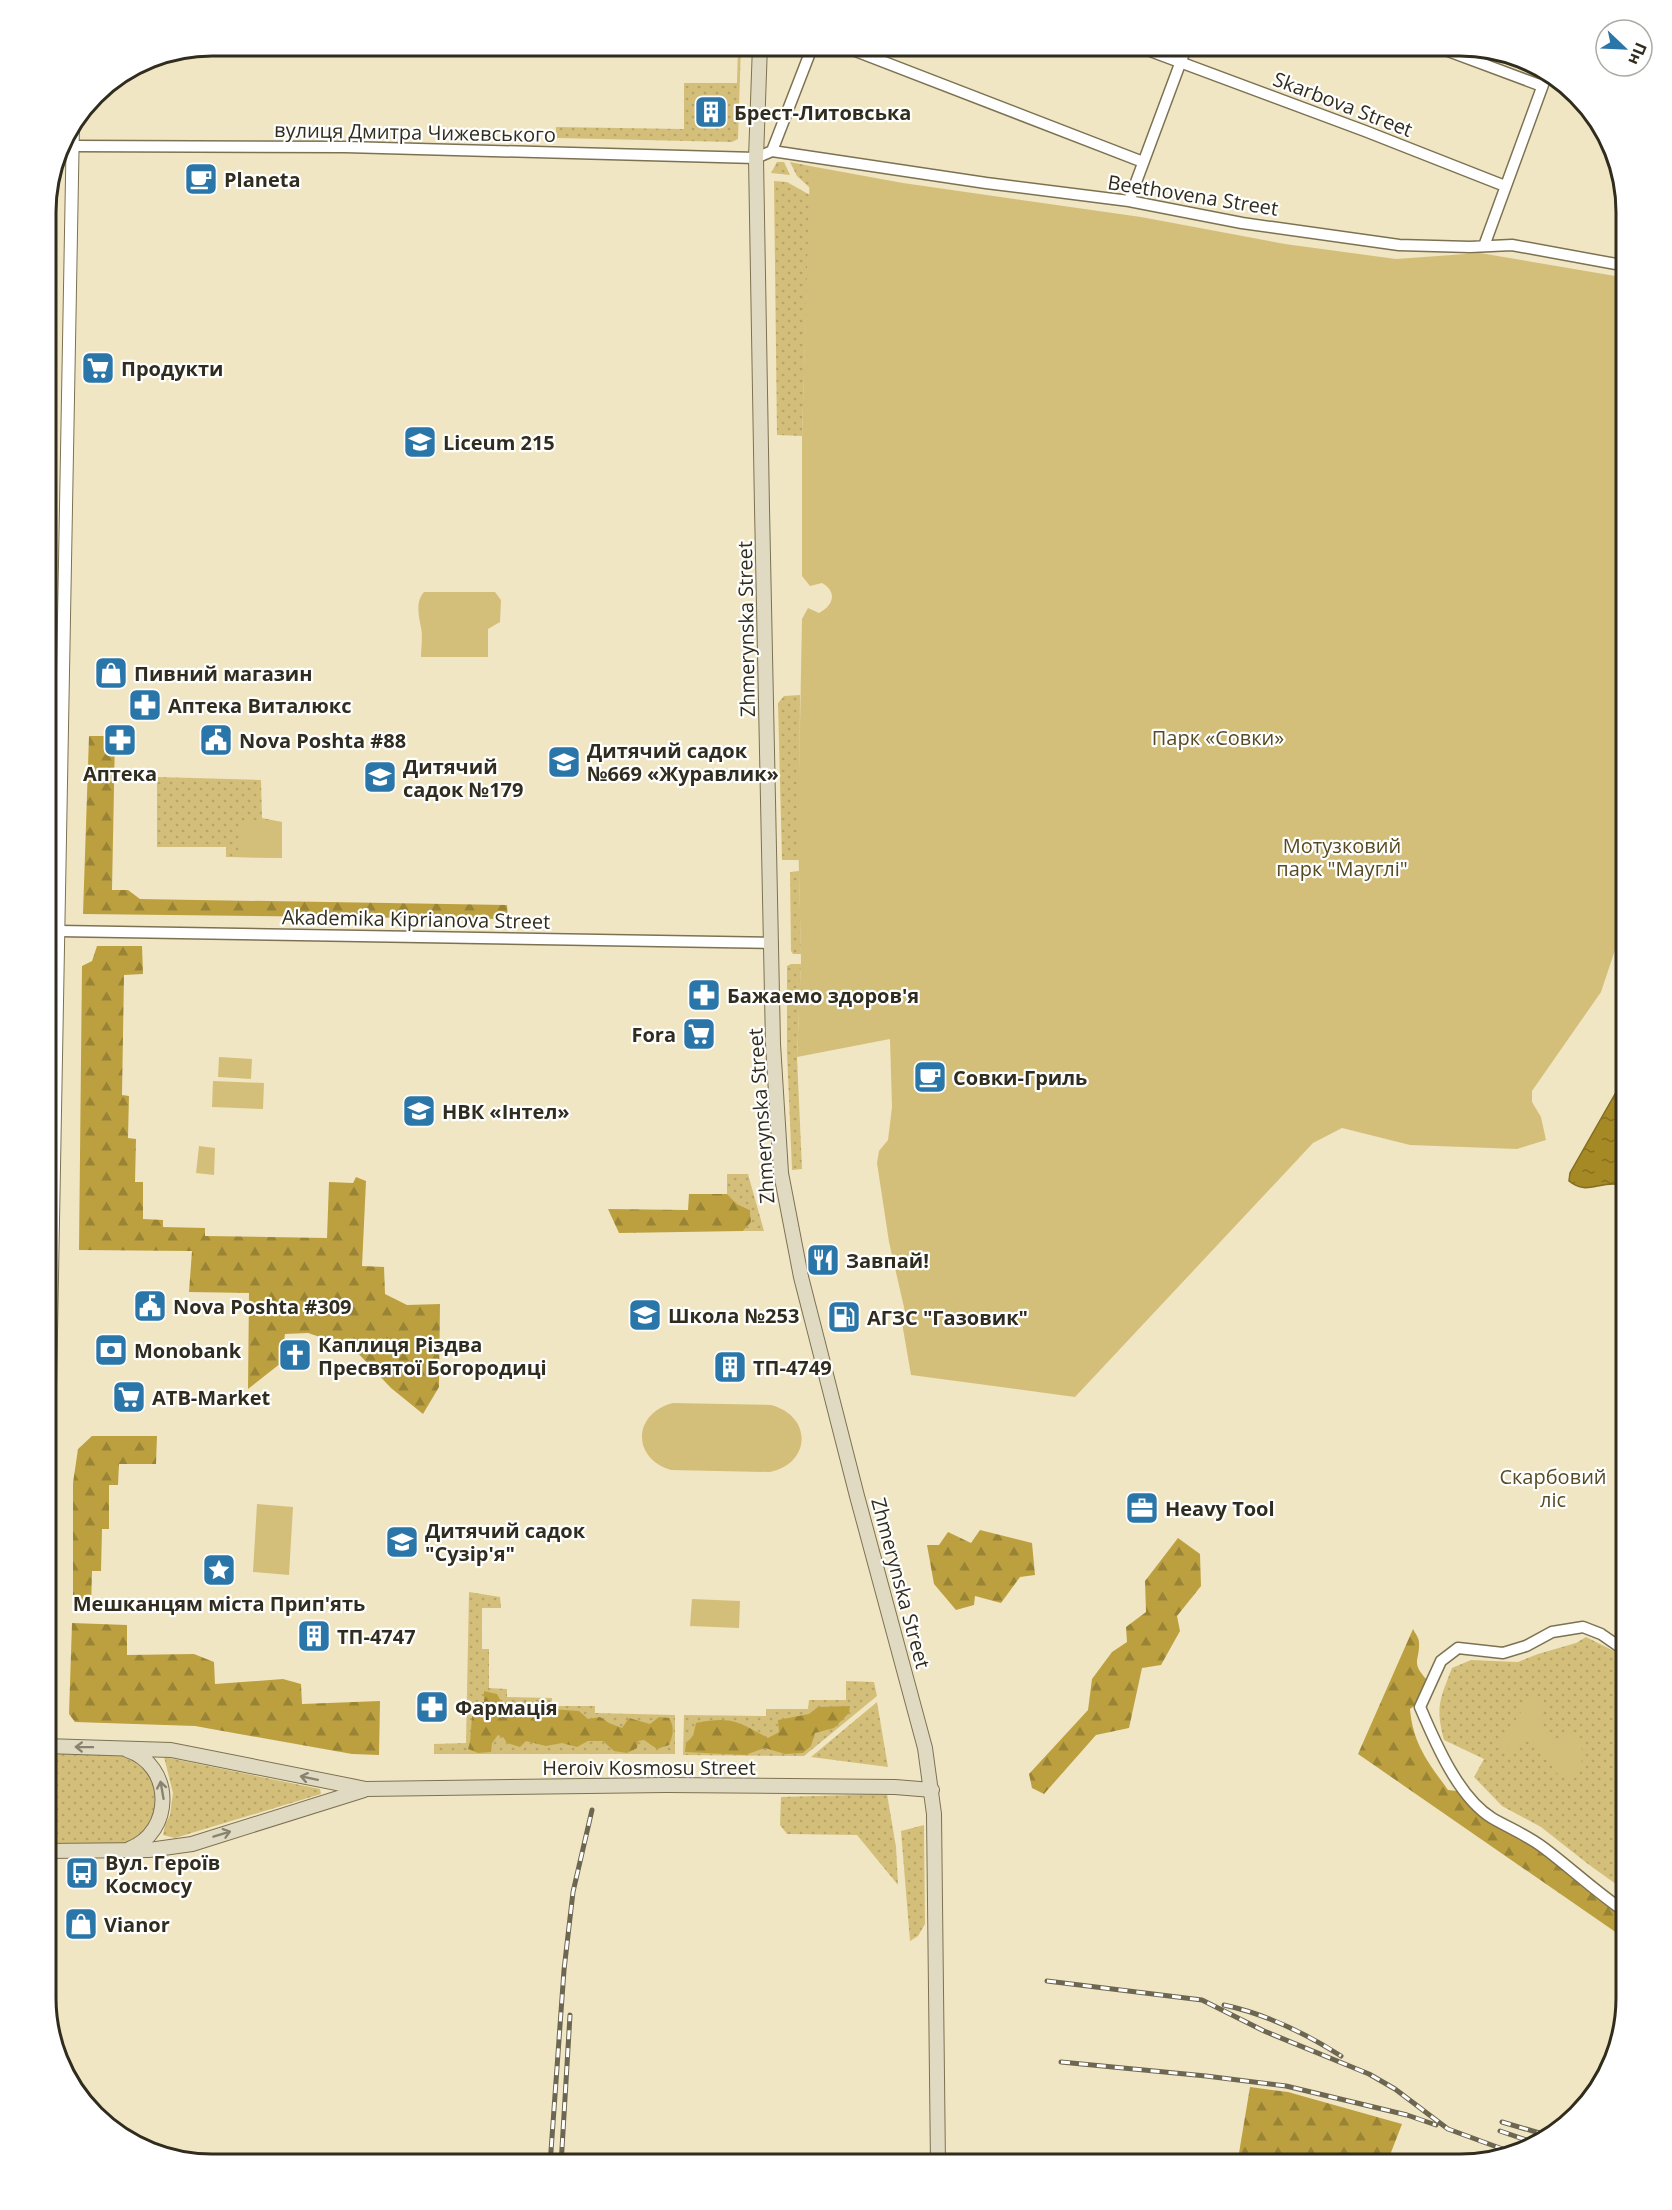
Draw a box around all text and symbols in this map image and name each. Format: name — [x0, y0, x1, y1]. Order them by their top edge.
north arrow — [1594, 18, 1654, 78]
text: Пн — [1623, 39, 1652, 69]
street label: Skarbova Street — [1269, 65, 1417, 143]
building icon: Брест-Литовська — [693, 94, 729, 130]
place label: Брест-Литовська — [734, 99, 911, 126]
street label: вулиця Дмитра Чижевського — [274, 116, 556, 148]
cafe icon: Planeta — [183, 161, 219, 197]
place label: Planeta — [224, 166, 300, 193]
street label: Beethovena Street — [1106, 168, 1280, 222]
supermarket icon: Продукти — [80, 350, 116, 386]
place label: Продукти — [121, 355, 223, 382]
school or university icon: Liceum 215 — [402, 424, 438, 460]
place label: Liceum 215 — [443, 429, 555, 456]
street label: Zhmerynska Street — [731, 541, 761, 717]
shop icon: Пивний магазин — [93, 655, 129, 691]
place label: Пивний магазин — [134, 660, 313, 687]
pharmacy icon: Аптека Виталюкс — [127, 687, 163, 723]
place label: Аптека Виталюкс — [168, 692, 351, 719]
pharmacy icon: Аптека — [102, 722, 138, 758]
public building icon: Nova Poshta #88 — [198, 722, 234, 758]
park label: Парк «Совки» — [1152, 724, 1284, 751]
place label: Nova Poshta #88 — [239, 727, 406, 754]
place label: Дитячий садок №669 «Журавлик» — [587, 737, 779, 787]
school or university icon: Дитячий садок №669 «Журавлик» — [546, 744, 582, 780]
place label: Дитячий садок №179 — [403, 753, 523, 803]
school or university icon: Дитячий садок №179 — [362, 759, 398, 795]
place label: Аптека — [83, 760, 157, 787]
park label: Мотузковий парк "Мауглі" — [1276, 832, 1408, 882]
street label: Akademika Kiprianova Street — [282, 903, 550, 935]
pharmacy icon: Бажаемо здоров'я — [686, 977, 722, 1013]
place label: Бажаемо здоров'я — [727, 982, 919, 1009]
supermarket icon: Fora — [681, 1016, 717, 1052]
place label: Fora — [631, 1021, 676, 1048]
street label: Zhmerynska Street — [741, 1027, 781, 1205]
cafe icon: Совки-Гриль — [912, 1059, 948, 1095]
place label: Совки-Гриль — [953, 1064, 1087, 1091]
school or university icon: НВК «Інтел» — [401, 1093, 437, 1129]
place label: НВК «Інтел» — [442, 1098, 570, 1125]
restaurant icon: Завпай! — [805, 1242, 841, 1278]
place label: Завпай! — [846, 1247, 929, 1274]
public building icon: Nova Poshta #309 — [132, 1288, 168, 1324]
place label: Nova Poshta #309 — [173, 1293, 352, 1320]
school or university icon: Школа №253 — [627, 1297, 663, 1333]
fuel station icon: АГЗС "Газовик" — [826, 1299, 862, 1335]
place label: Школа №253 — [668, 1302, 799, 1329]
place label: АГЗС "Газовик" — [867, 1304, 1028, 1331]
place label: Каплиця Різдва Пресвятої Богородиці — [318, 1331, 547, 1381]
bank icon: Monobank — [93, 1332, 129, 1368]
place label: Monobank — [134, 1337, 242, 1364]
church icon: Каплиця Різдва Пресвятої Богородиці — [277, 1337, 313, 1373]
building icon: ТП-4749 — [712, 1349, 748, 1385]
place label: ТП-4749 — [753, 1354, 832, 1381]
supermarket icon: ATB-Market — [111, 1379, 147, 1415]
place label: ATB-Market — [152, 1384, 270, 1411]
park label: Скарбовий ліс — [1499, 1463, 1607, 1513]
office icon: Heavy Tool — [1124, 1490, 1160, 1526]
street label: Zhmerynska Street — [865, 1494, 937, 1672]
place label: Heavy Tool — [1165, 1495, 1275, 1522]
place label: Дитячий садок "Сузір'я" — [425, 1517, 586, 1567]
school or university icon: Дитячий садок "Сузір'я" — [384, 1524, 420, 1560]
place icon: Мешканцям міста Прип'ять — [201, 1552, 237, 1588]
place label: Мешканцям міста Прип'ять — [73, 1590, 365, 1617]
building icon: ТП-4747 — [296, 1618, 332, 1654]
place label: ТП-4747 — [337, 1623, 416, 1650]
pharmacy icon: Фармація — [414, 1689, 450, 1725]
place label: Фармація — [455, 1694, 558, 1721]
one-way arrow — [74, 1741, 94, 1752]
street label: Heroiv Kosmosu Street — [542, 1754, 756, 1781]
one-way arrow — [299, 1772, 319, 1783]
one-way arrow — [156, 1781, 167, 1800]
one-way arrow — [212, 1827, 231, 1838]
place label: Вул. Героїв Космосу — [105, 1849, 220, 1899]
bus stop icon: Вул. Героїв Космосу — [64, 1855, 100, 1891]
shop icon: Vianor — [63, 1906, 99, 1942]
place label: Vianor — [104, 1911, 170, 1938]

